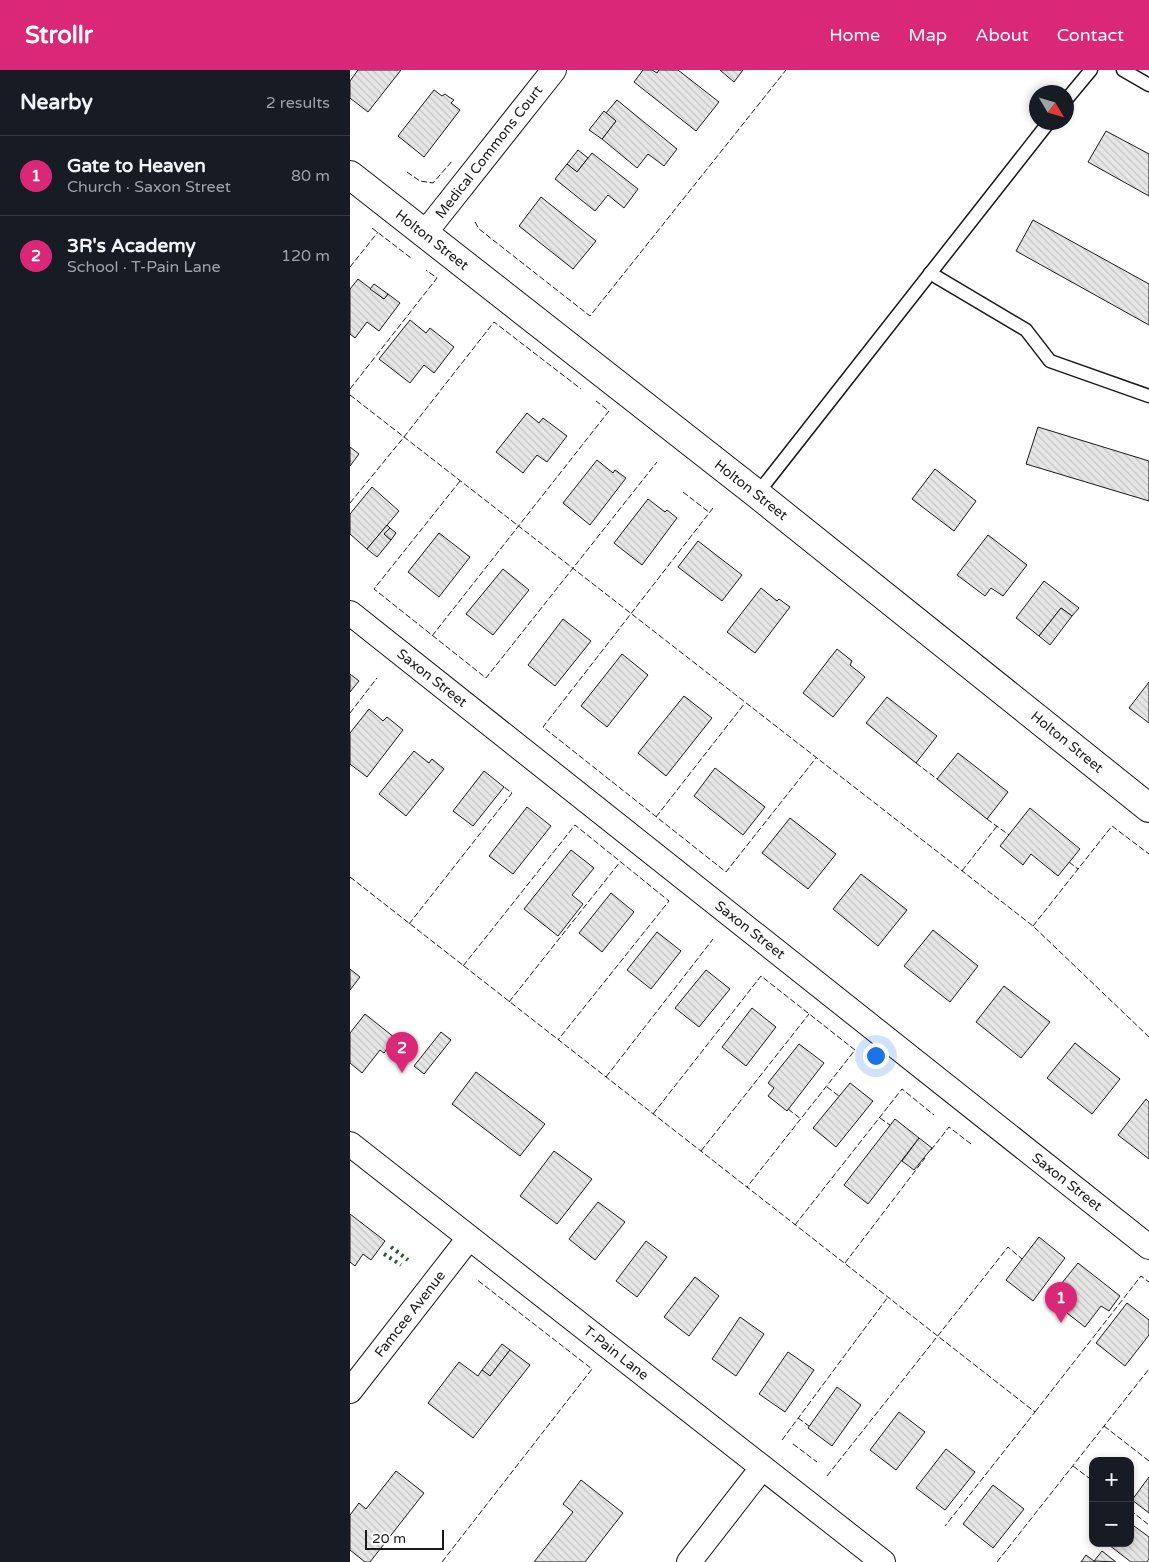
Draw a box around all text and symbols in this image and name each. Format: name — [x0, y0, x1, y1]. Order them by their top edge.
text: Strollr — [25, 21, 93, 50]
text: Home — [829, 24, 880, 46]
text: Map — [908, 24, 947, 46]
text: About — [975, 24, 1029, 46]
text: Contact — [1057, 24, 1124, 46]
street label: Medical Commons Court — [432, 81, 547, 222]
north arrow — [1029, 85, 1074, 130]
text: Nearby — [20, 90, 93, 115]
text: 2 results — [266, 93, 330, 113]
text: Gate to Heaven — [67, 155, 206, 177]
text: 1 — [31, 166, 41, 186]
text: 80 m — [291, 166, 330, 186]
text: Church · Saxon Street — [67, 177, 231, 197]
street label: Holton Street — [392, 206, 473, 274]
text: 3R's Academy — [67, 235, 196, 257]
text: 2 — [31, 246, 41, 266]
text: 120 m — [281, 246, 330, 266]
text: School · T-Pain Lane — [67, 257, 221, 277]
street label: Holton Street — [711, 456, 792, 524]
street label: Saxon Street — [393, 645, 471, 711]
street label: Holton Street — [1027, 708, 1107, 777]
street label: Saxon Street — [711, 897, 789, 963]
pin: 2 — [386, 1032, 418, 1073]
your location — [863, 1043, 889, 1069]
street label: Saxon Street — [1028, 1149, 1106, 1215]
street label: Famcee Avenue — [371, 1267, 449, 1361]
pin: 1 — [1045, 1282, 1077, 1323]
street label: T-Pain Lane — [580, 1322, 652, 1384]
map controls — [1089, 1457, 1134, 1547]
button: + — [1089, 1457, 1134, 1502]
button: − — [1089, 1502, 1134, 1547]
scale bar — [365, 1527, 444, 1550]
text: 20 m — [372, 1530, 406, 1547]

